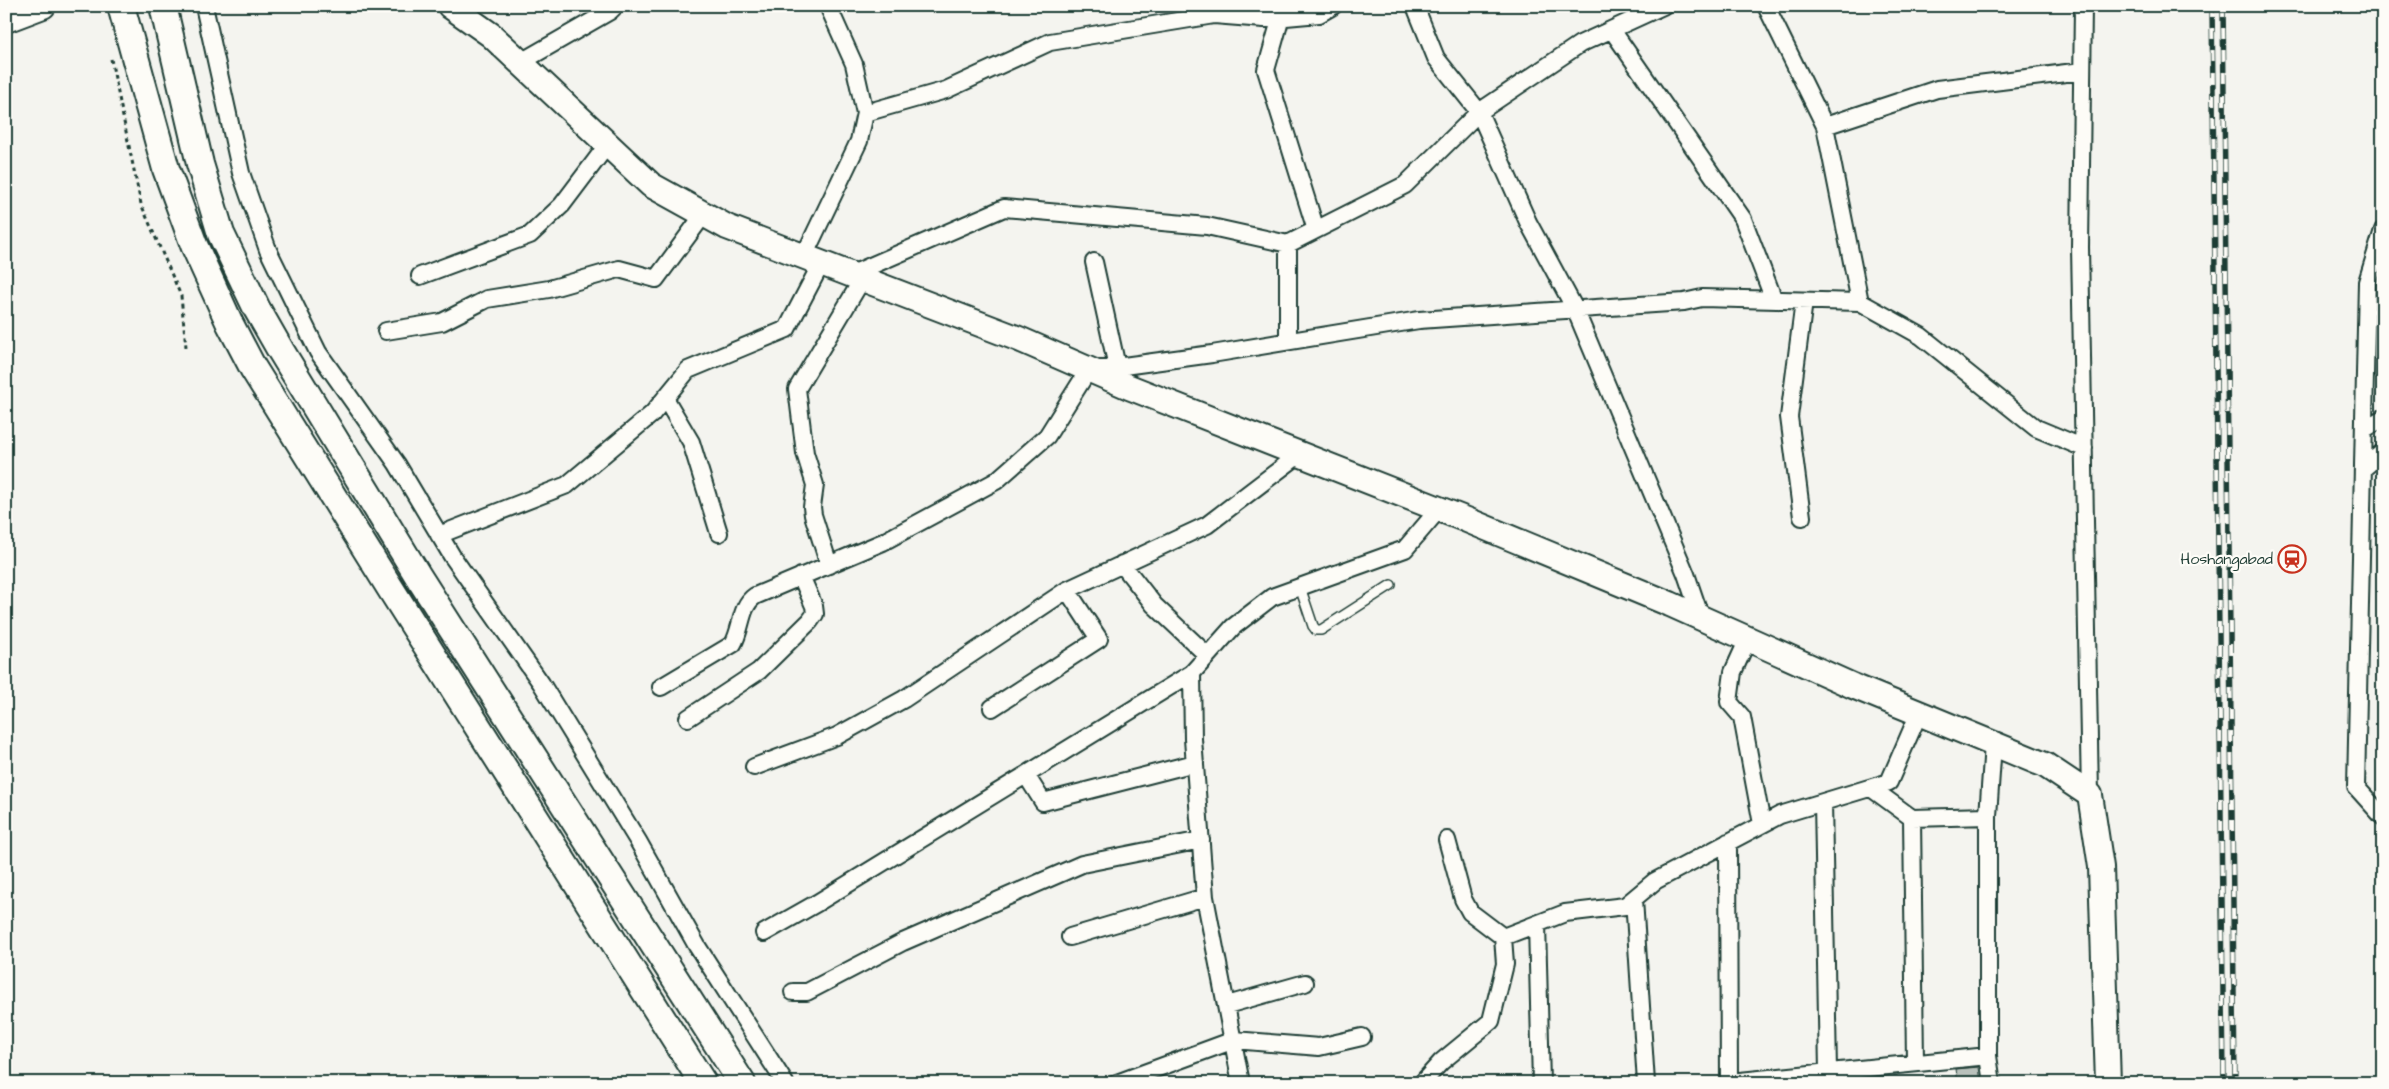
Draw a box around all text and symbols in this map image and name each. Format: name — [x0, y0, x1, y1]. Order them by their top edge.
station icon: Hoshangabad — [2277, 544, 2307, 574]
place label: Hoshangabad — [2181, 548, 2273, 571]

